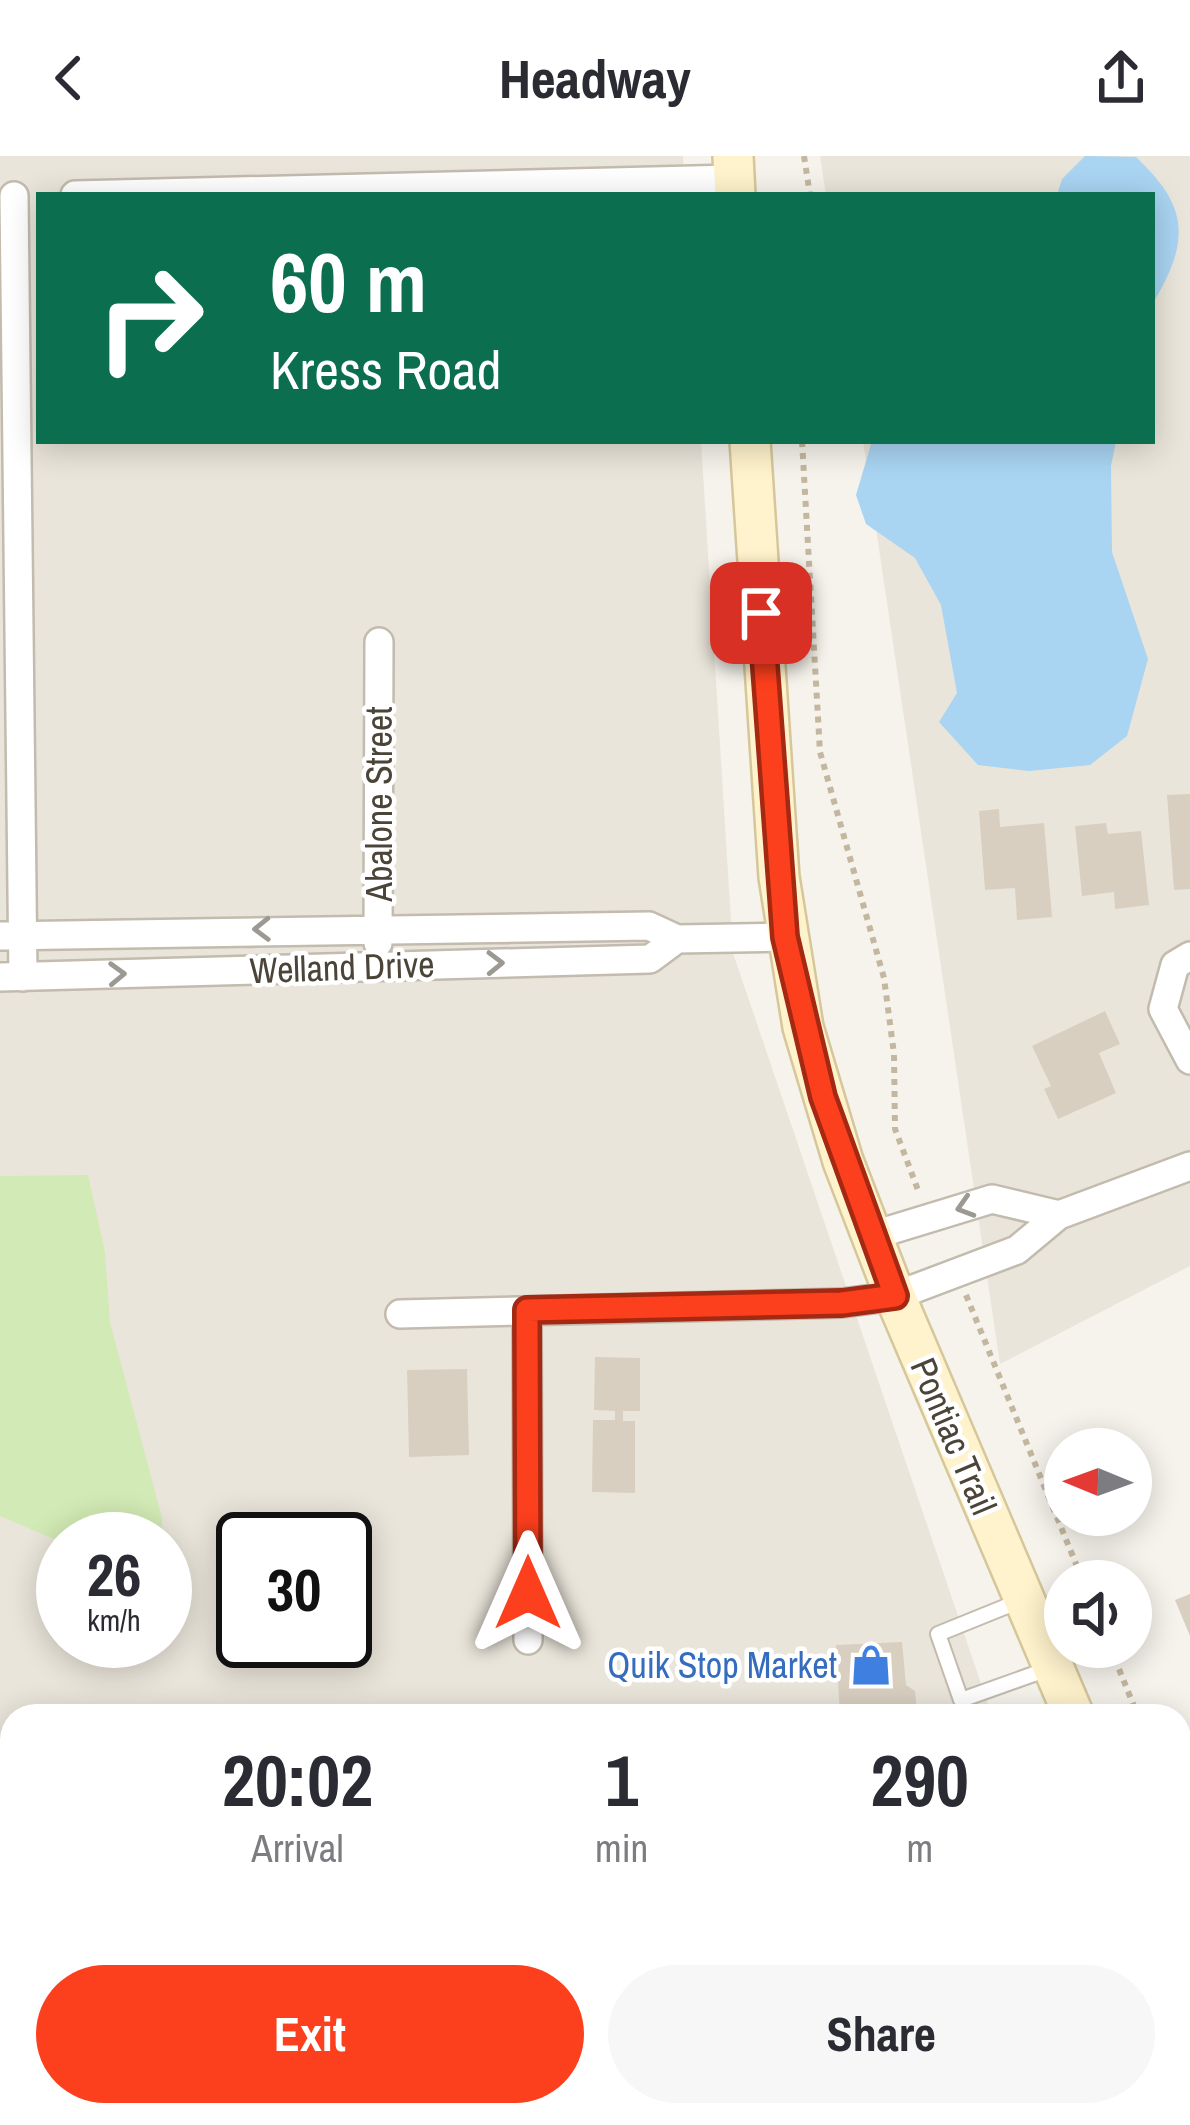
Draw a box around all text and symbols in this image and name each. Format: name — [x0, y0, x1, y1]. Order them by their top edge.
text: Headway — [499, 42, 691, 115]
icon: back — [36, 45, 102, 111]
icon: share — [1088, 45, 1154, 111]
text: 60 m — [270, 225, 427, 338]
icon: right — [72, 240, 228, 396]
text: Kress Road — [270, 333, 501, 406]
pin — [710, 562, 812, 664]
icon: arrive — [728, 580, 794, 646]
street label: Abalone Street — [355, 706, 403, 903]
one-way arrow — [252, 916, 271, 942]
street label: Welland Drive — [249, 940, 435, 994]
one-way arrow — [486, 950, 505, 976]
one-way arrow — [108, 961, 127, 987]
one-way arrow — [955, 1193, 976, 1218]
street label: Pontiac Trail — [900, 1350, 1008, 1522]
north arrow — [1044, 1428, 1152, 1536]
map controls — [1044, 1428, 1152, 1668]
speed limit sign: 30 — [216, 1512, 372, 1668]
position arrow — [465, 1530, 591, 1656]
text: 26 — [87, 1534, 141, 1615]
button: sound — [1044, 1560, 1152, 1668]
text: km/h — [87, 1600, 141, 1640]
place label: Quik Stop Market — [607, 1641, 837, 1689]
shop icon: Quik Stop Market — [848, 1642, 894, 1688]
text: 20:02 — [222, 1731, 373, 1828]
text: 1 — [605, 1731, 638, 1828]
text: 290 — [870, 1731, 969, 1828]
text: Arrival — [251, 1822, 344, 1874]
text: min — [595, 1822, 648, 1874]
text: m — [906, 1822, 933, 1874]
button: Exit — [36, 1965, 584, 2103]
button: Share — [608, 1965, 1155, 2103]

